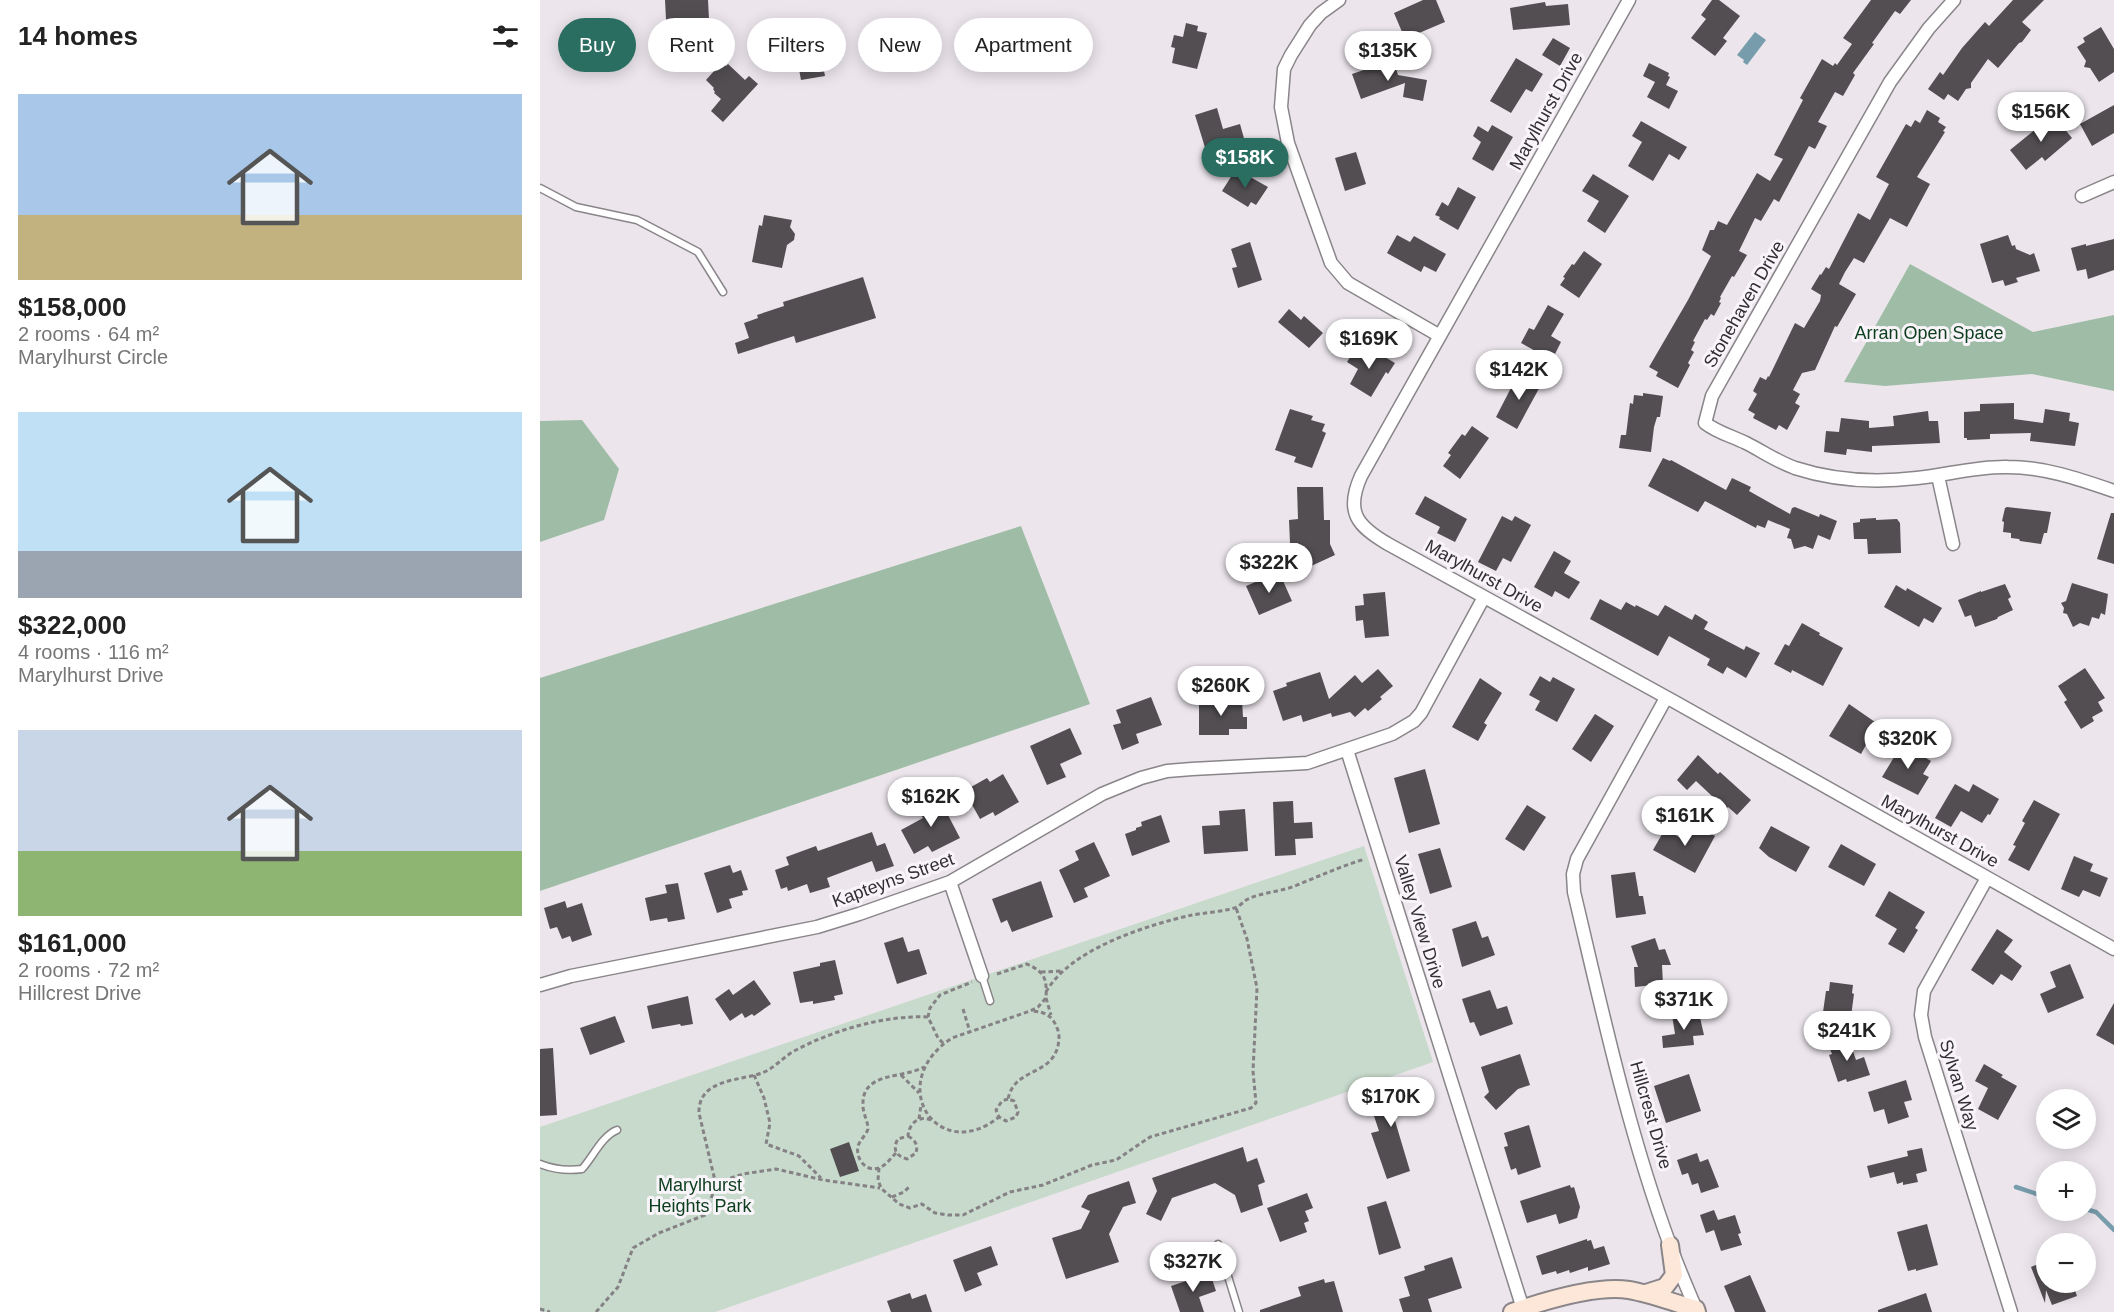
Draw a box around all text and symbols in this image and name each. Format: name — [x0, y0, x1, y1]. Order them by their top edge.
chip: Buy — [558, 18, 636, 72]
chip: Rent — [648, 18, 735, 72]
chip: Filters — [747, 18, 846, 72]
chip: New — [858, 18, 942, 72]
chip: Apartment — [954, 18, 1093, 72]
icon: filters — [489, 20, 522, 53]
text: 14 homes — [18, 21, 138, 51]
pin: $135K — [1346, 31, 1430, 82]
text: $135K — [1359, 39, 1417, 61]
street label: Marylhurst Drive — [1505, 49, 1587, 173]
pin: $156K — [1999, 92, 2083, 143]
text: $156K — [2012, 100, 2070, 122]
icon: home — [216, 133, 324, 241]
pin: $158K — [1203, 138, 1287, 189]
text: $158K — [1216, 146, 1274, 168]
street label: Stonehaven Drive — [1700, 237, 1788, 371]
text: $158,000 — [18, 292, 126, 322]
pin: $169K — [1327, 319, 1411, 370]
text: 2 rooms · 64 m² — [18, 323, 159, 345]
park label: Arran Open Space — [1854, 323, 2004, 343]
text: $169K — [1340, 327, 1398, 349]
text: Marylhurst Circle — [18, 346, 168, 368]
pin: $142K — [1477, 350, 1561, 401]
text: $142K — [1490, 358, 1548, 380]
icon: home — [216, 451, 324, 559]
street label: Marylhurst Drive — [1422, 535, 1546, 617]
pin: $322K — [1227, 543, 1311, 594]
text: $322K — [1240, 551, 1298, 573]
text: $322,000 — [18, 610, 126, 640]
text: 4 rooms · 116 m² — [18, 641, 169, 663]
text: Marylhurst Drive — [18, 664, 164, 686]
pin: $260K — [1179, 666, 1263, 717]
text: $260K — [1192, 674, 1250, 696]
pin: $320K — [1866, 719, 1950, 770]
text: $320K — [1879, 727, 1937, 749]
icon: home — [216, 769, 324, 877]
pin: $162K — [889, 777, 973, 828]
text: $162K — [902, 785, 960, 807]
street label: Marylhurst Drive — [1878, 790, 2002, 872]
pin: $161K — [1643, 796, 1727, 847]
text: $161K — [1656, 804, 1714, 826]
street label: Kapteyns Street — [829, 849, 957, 911]
street label: Valley View Drive — [1390, 853, 1450, 991]
text: $161,000 — [18, 928, 126, 958]
text: 2 rooms · 72 m² — [18, 959, 159, 981]
pin: $371K — [1642, 980, 1726, 1031]
text: Hillcrest Drive — [18, 982, 141, 1004]
text: $371K — [1655, 988, 1713, 1010]
pin: $241K — [1805, 1011, 1889, 1062]
text: $241K — [1818, 1019, 1876, 1041]
street label: Sylvan Way — [1936, 1037, 1982, 1133]
street label: Hillcrest Drive — [1626, 1059, 1676, 1171]
pin: $170K — [1349, 1077, 1433, 1128]
text: $170K — [1362, 1085, 1420, 1107]
map controls — [2036, 1089, 2096, 1293]
button: layers — [2036, 1089, 2096, 1149]
button: + — [2036, 1161, 2096, 1221]
park label: Marylhurst Heights Park — [648, 1175, 753, 1216]
button: − — [2036, 1233, 2096, 1293]
pin: $327K — [1151, 1242, 1235, 1293]
text: $327K — [1164, 1250, 1222, 1272]

